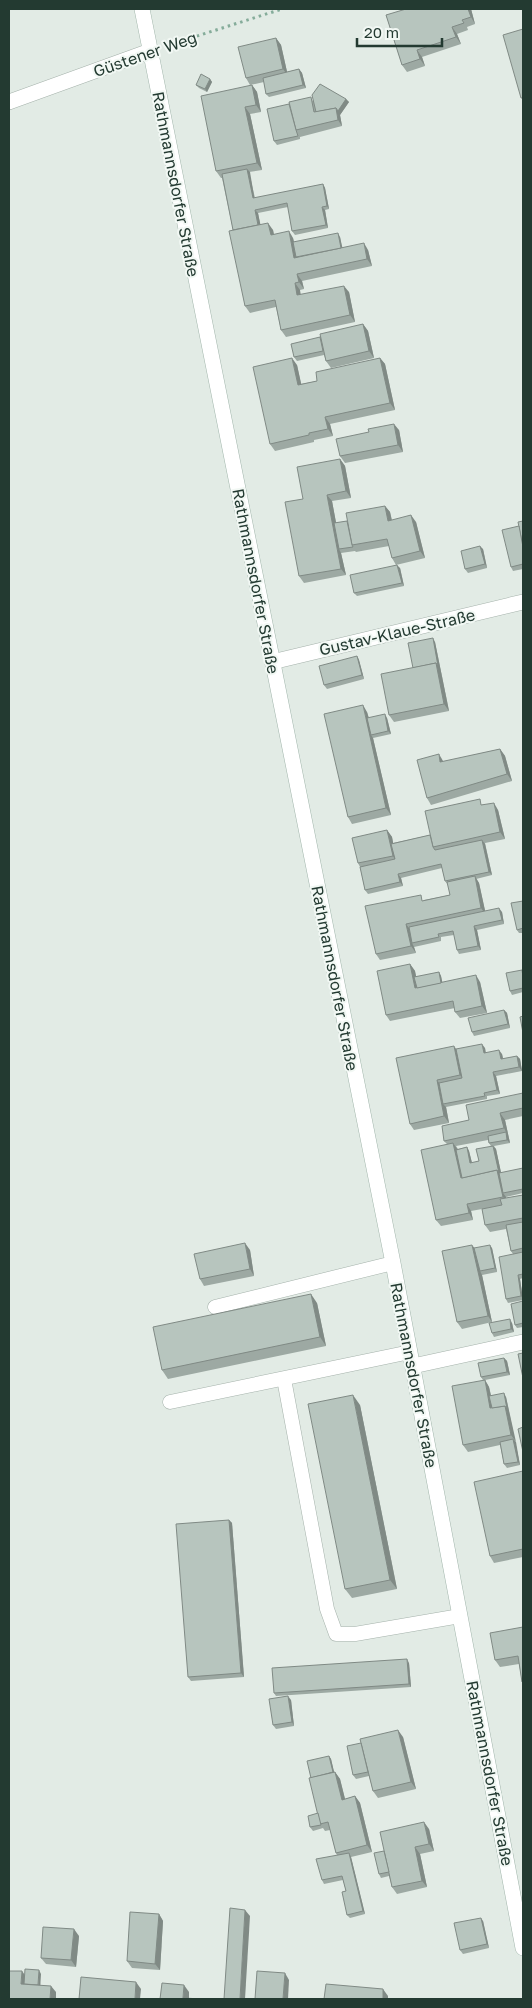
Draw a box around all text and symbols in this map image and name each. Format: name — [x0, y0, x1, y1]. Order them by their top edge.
scale bar — [357, 15, 442, 47]
text: 20 m — [364, 23, 399, 41]
street label: Güstener Weg — [91, 27, 199, 81]
street label: Rathmannsdorfer Straße — [148, 90, 204, 278]
street label: Rathmannsdorfer Straße — [228, 487, 284, 675]
street label: Gustav-Klaue-Straße — [317, 604, 477, 660]
street label: Rathmannsdorfer Straße — [307, 884, 363, 1072]
street label: Rathmannsdorfer Straße — [386, 1281, 442, 1469]
street label: Rathmannsdorfer Straße — [462, 1679, 518, 1867]

